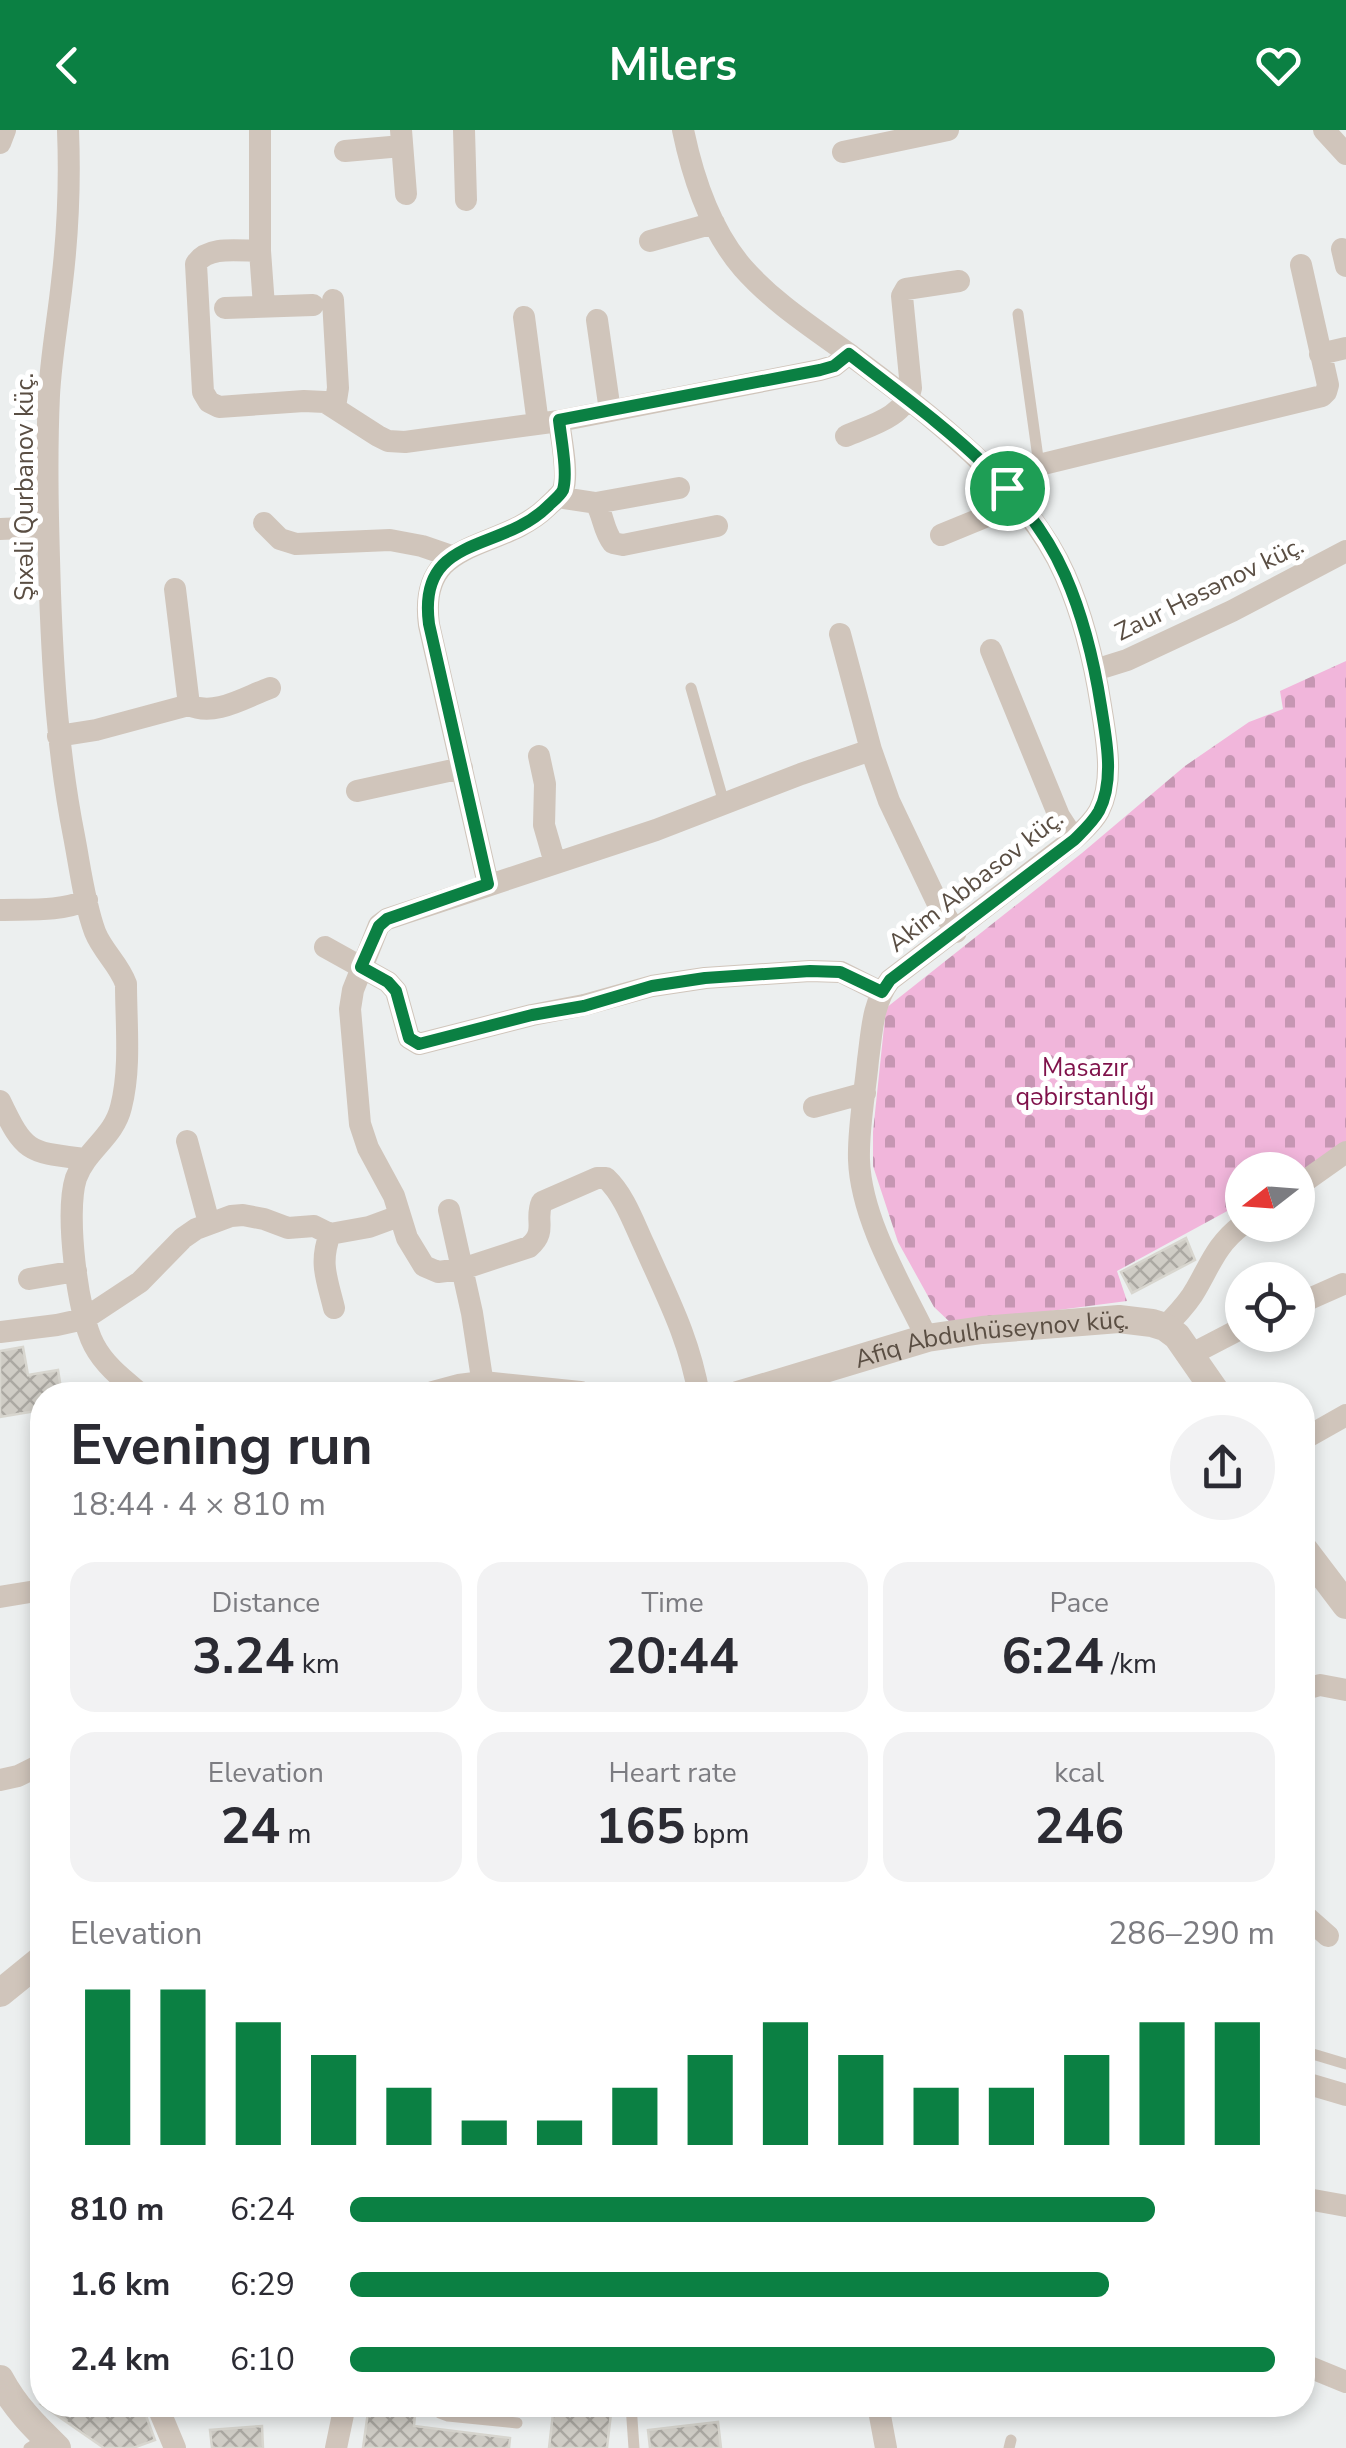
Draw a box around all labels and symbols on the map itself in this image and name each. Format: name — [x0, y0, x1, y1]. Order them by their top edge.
street label: Şıxəli Qurbanov küç. — [8, 373, 42, 601]
pin — [965, 446, 1050, 531]
street label: Zaur Həsənov küç. — [1109, 528, 1309, 649]
street label: Akim Abbasov küç. — [881, 801, 1070, 960]
park label: Masazır qəbirstanlığı — [1016, 1051, 1154, 1114]
north arrow — [1225, 1152, 1315, 1242]
street label: Afiq Abdulhüseynov küç. — [850, 1303, 1132, 1377]

